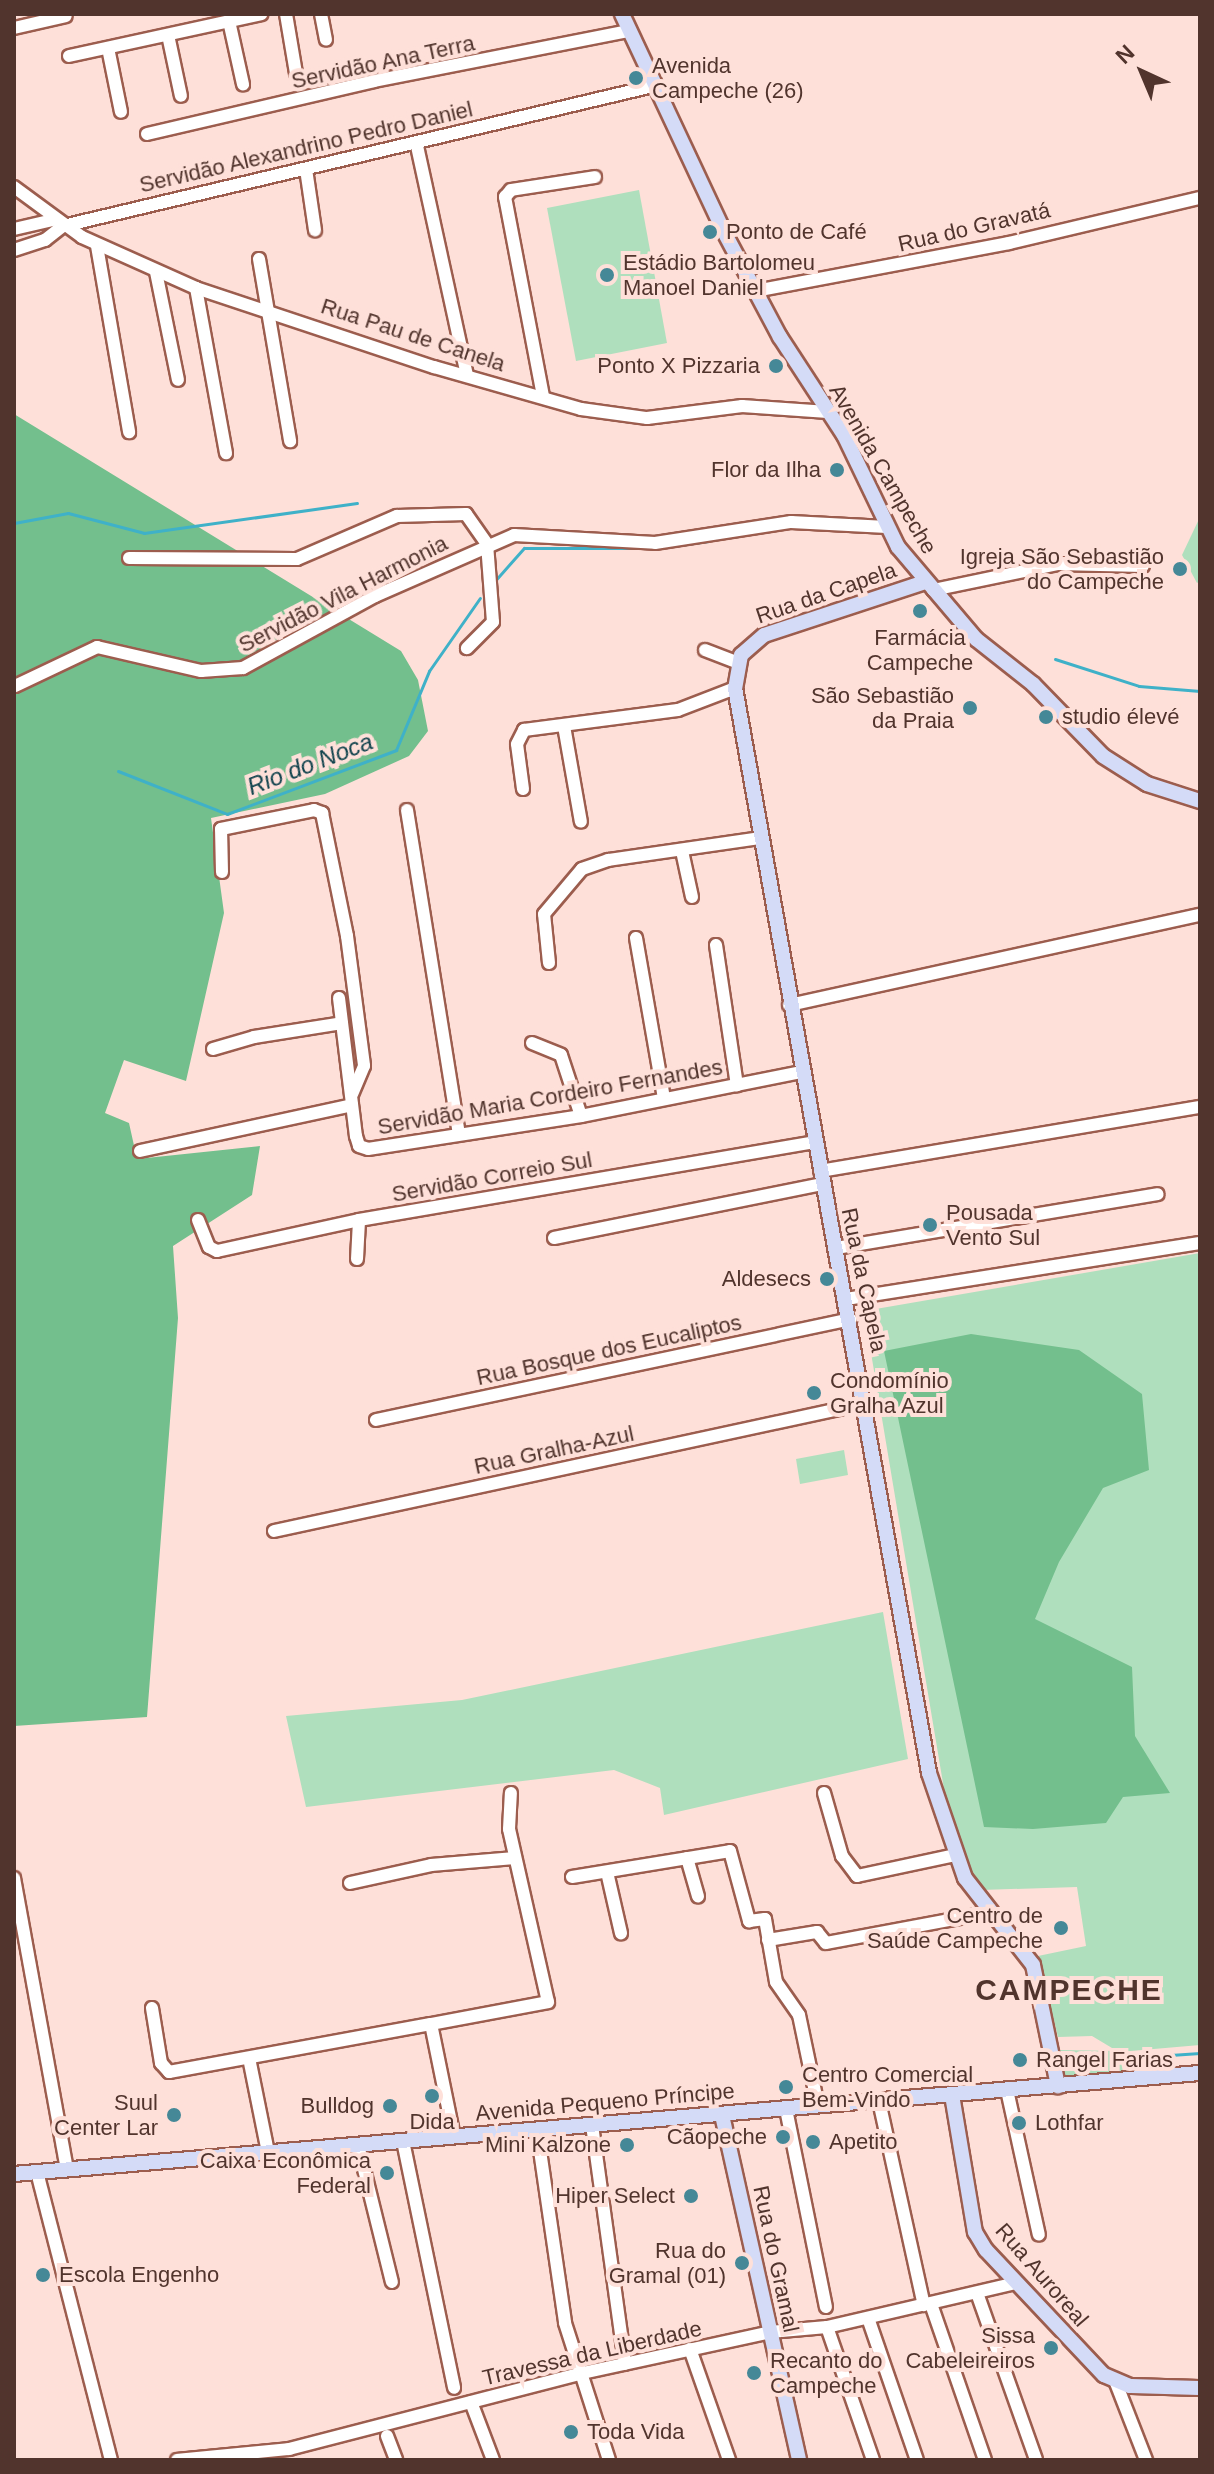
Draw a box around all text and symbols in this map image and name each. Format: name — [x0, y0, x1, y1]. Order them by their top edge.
street label: Servidão Ana Terra — [288, 30, 478, 94]
north arrow — [1102, 32, 1182, 112]
text: N — [1111, 40, 1139, 69]
place label: Avenida Campeche (26) — [652, 52, 804, 104]
marker: Avenida Campeche (26) — [627, 69, 645, 87]
street label: Servidão Alexandrino Pedro Daniel — [136, 96, 476, 198]
street label: Rua do Gravatá — [895, 197, 1053, 257]
place label: Ponto de Café — [726, 219, 867, 245]
marker: Ponto de Café — [701, 223, 719, 241]
place label: Estádio Bartolomeu Manoel Daniel — [623, 249, 815, 300]
marker: Estádio Bartolomeu Manoel Daniel — [598, 266, 616, 284]
street label: Rua Pau de Canela — [318, 293, 508, 377]
place label: Ponto X Pizzaria — [597, 353, 760, 379]
marker: Ponto X Pizzaria — [767, 357, 785, 375]
street label: Avenida Campeche — [824, 379, 942, 559]
place label: Flor da Ilha — [711, 457, 821, 483]
marker: Flor da Ilha — [828, 461, 846, 479]
street label: Servidão Vila Harmonia — [234, 530, 452, 658]
place label: Igreja São Sebastião do Campeche — [960, 543, 1164, 594]
street label: Rua da Capela — [752, 557, 900, 629]
marker: Igreja São Sebastião do Campeche — [1171, 560, 1189, 578]
marker: Farmácia Campeche — [911, 602, 929, 620]
place label: Farmácia Campeche — [867, 624, 973, 676]
place label: São Sebastião da Praia — [811, 682, 954, 734]
marker: São Sebastião da Praia — [961, 699, 979, 717]
place label: studio élevé — [1062, 704, 1179, 730]
marker: studio élevé — [1037, 708, 1055, 726]
water label: Rio do Noca — [243, 727, 377, 801]
street label: Servidão Maria Cordeiro Fernandes — [376, 1054, 724, 1140]
street label: Servidão Correio Sul — [390, 1146, 594, 1208]
place label: Pousada Vento Sul — [946, 1199, 1040, 1250]
street label: Rua da Capela — [836, 1205, 892, 1355]
marker: Pousada Vento Sul — [921, 1216, 939, 1234]
place label: Aldesecs — [722, 1266, 811, 1292]
marker: Aldesecs — [818, 1270, 836, 1288]
street label: Rua Bosque dos Eucaliptos — [474, 1309, 744, 1391]
place label: Condomínio Gralha Azul — [830, 1367, 949, 1418]
marker: Condomínio Gralha Azul — [805, 1384, 823, 1402]
street label: Rua Gralha-Azul — [472, 1420, 636, 1480]
place label: Centro de Saúde Campeche — [867, 1902, 1043, 1954]
marker: Centro de Saúde Campeche — [1050, 1917, 1072, 1939]
district label: CAMPECHE — [975, 1972, 1163, 2008]
place label: Rangel Farias — [1036, 2047, 1173, 2073]
marker: Rangel Farias — [1011, 2051, 1029, 2069]
place label: Centro Comercial Bem-Vindo — [802, 2061, 973, 2112]
street label: Avenida Pequeno Príncipe — [474, 2078, 736, 2126]
marker: Centro Comercial Bem-Vindo — [777, 2078, 795, 2096]
marker: Dida — [423, 2087, 441, 2105]
place label: Suul Center Lar — [54, 2089, 158, 2140]
place label: Bulldog — [301, 2093, 374, 2119]
marker: Bulldog — [381, 2097, 399, 2115]
marker: Suul Center Lar — [165, 2106, 183, 2124]
place label: Dida — [409, 2109, 455, 2135]
place label: Lothfar — [1035, 2110, 1103, 2136]
marker: Lothfar — [1010, 2114, 1028, 2132]
place label: Cãopeche — [667, 2124, 767, 2150]
marker: Cãopeche — [774, 2128, 792, 2146]
place label: Apetito — [829, 2129, 897, 2155]
place label: Mini Kalzone — [485, 2132, 611, 2158]
marker: Apetito — [804, 2133, 822, 2151]
marker: Mini Kalzone — [618, 2136, 636, 2154]
place label: Caixa Econômica Federal — [200, 2147, 371, 2198]
marker: Caixa Econômica Federal — [378, 2164, 396, 2182]
place label: Hiper Select — [555, 2183, 675, 2209]
street label: Rua do Gramal — [748, 2183, 804, 2335]
marker: Hiper Select — [682, 2187, 700, 2205]
street label: Rua Auroreal — [990, 2217, 1094, 2333]
place label: Rua do Gramal (01) — [609, 2237, 726, 2288]
marker: Rua do Gramal (01) — [733, 2254, 751, 2272]
place label: Escola Engenho — [59, 2262, 219, 2288]
marker: Escola Engenho — [34, 2266, 52, 2284]
street label: Travessa da Liberdade — [480, 2315, 704, 2391]
place label: Sissa Cabeleireiros — [905, 2322, 1035, 2374]
marker: Sissa Cabeleireiros — [1042, 2339, 1060, 2357]
place label: Recanto do Campeche — [770, 2347, 883, 2398]
marker: Recanto do Campeche — [745, 2364, 763, 2382]
place label: Toda Vida — [587, 2419, 684, 2445]
marker: Toda Vida — [562, 2423, 580, 2441]

